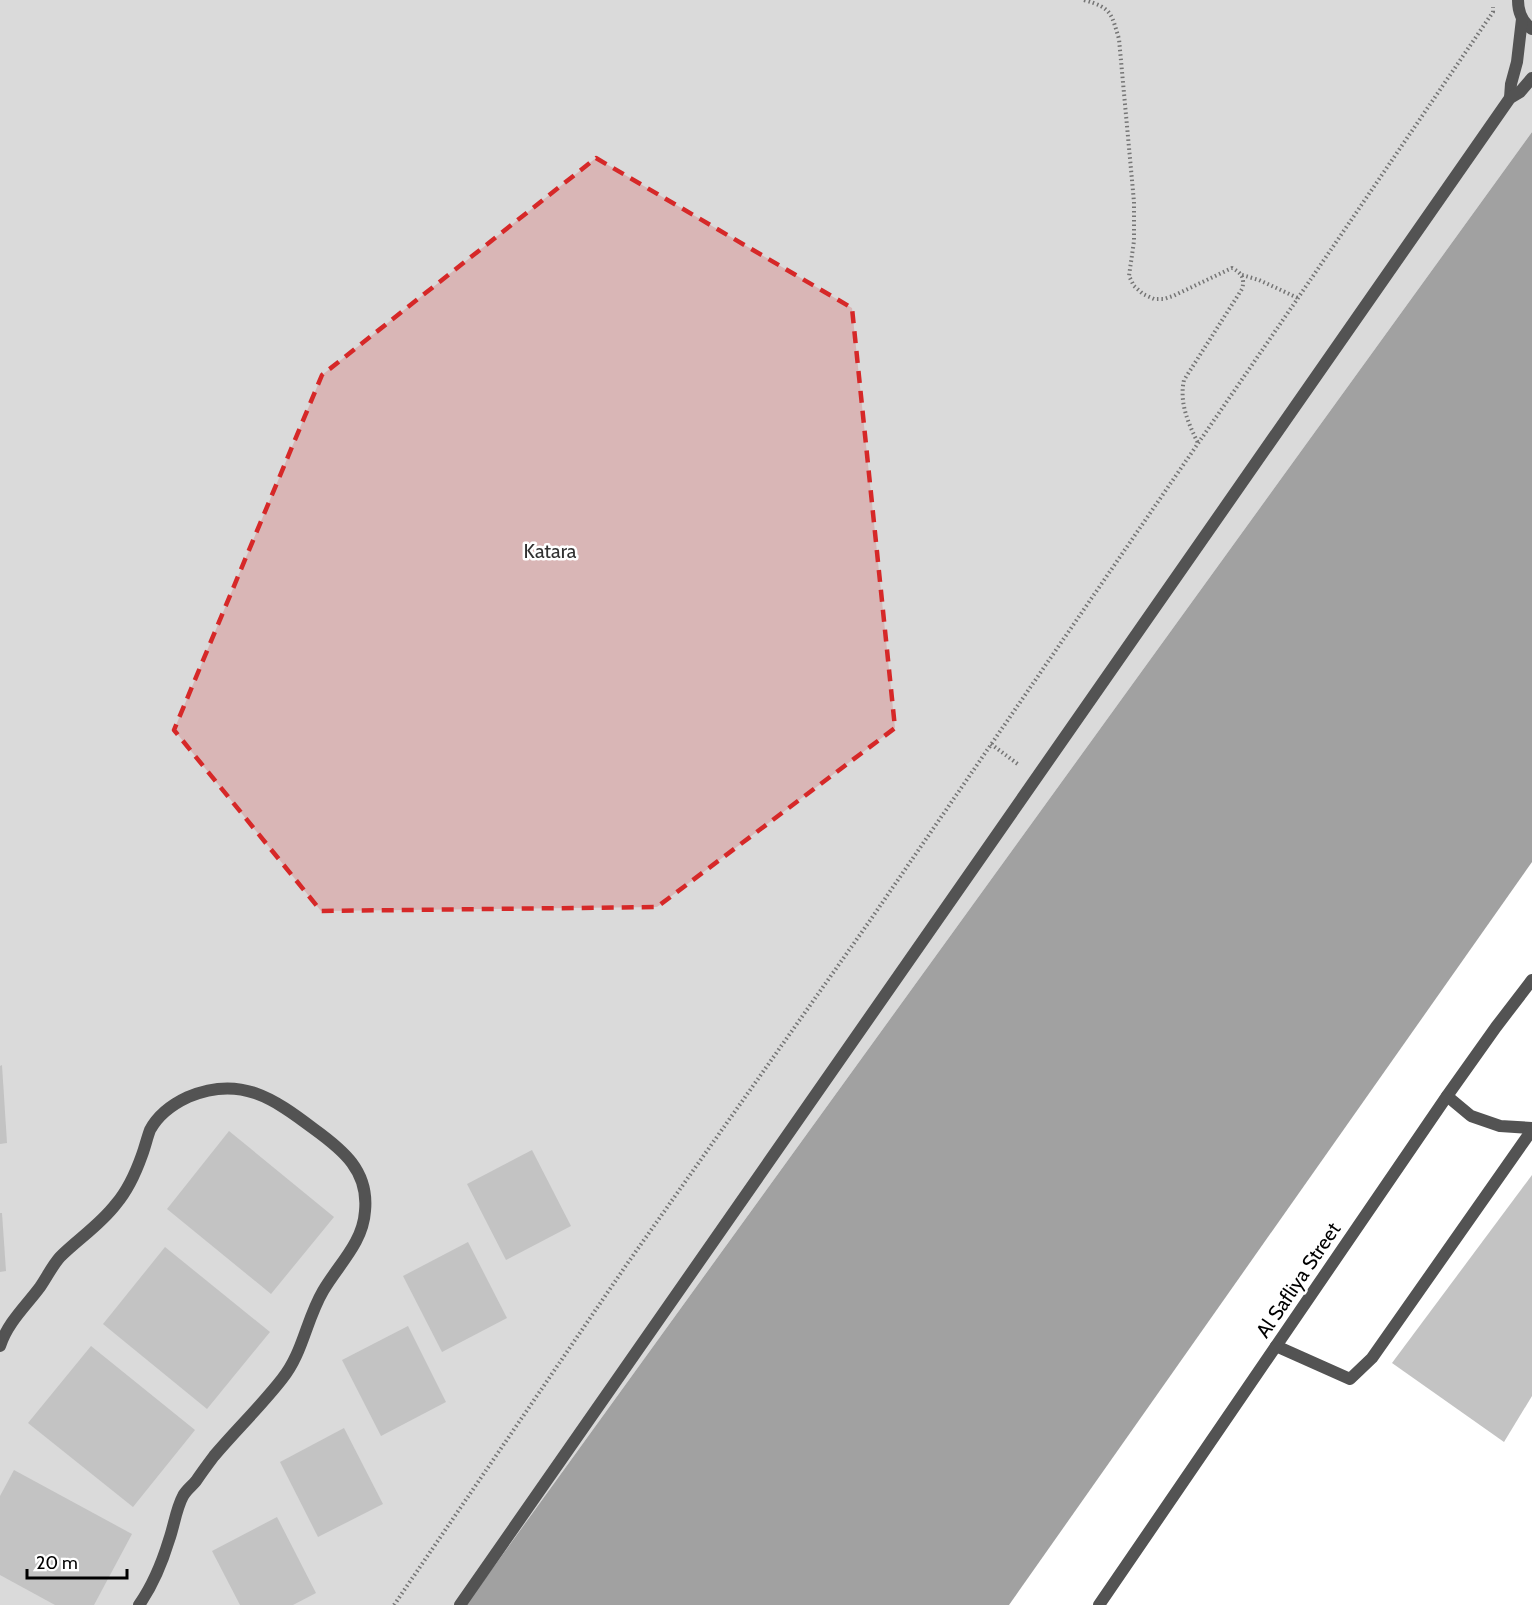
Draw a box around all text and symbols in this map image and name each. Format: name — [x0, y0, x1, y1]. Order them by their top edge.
park label: Katara — [524, 539, 577, 563]
street label: Al Safliya Street — [1251, 1218, 1345, 1342]
scale bar — [27, 1542, 128, 1580]
text: 20 m — [36, 1552, 78, 1574]

